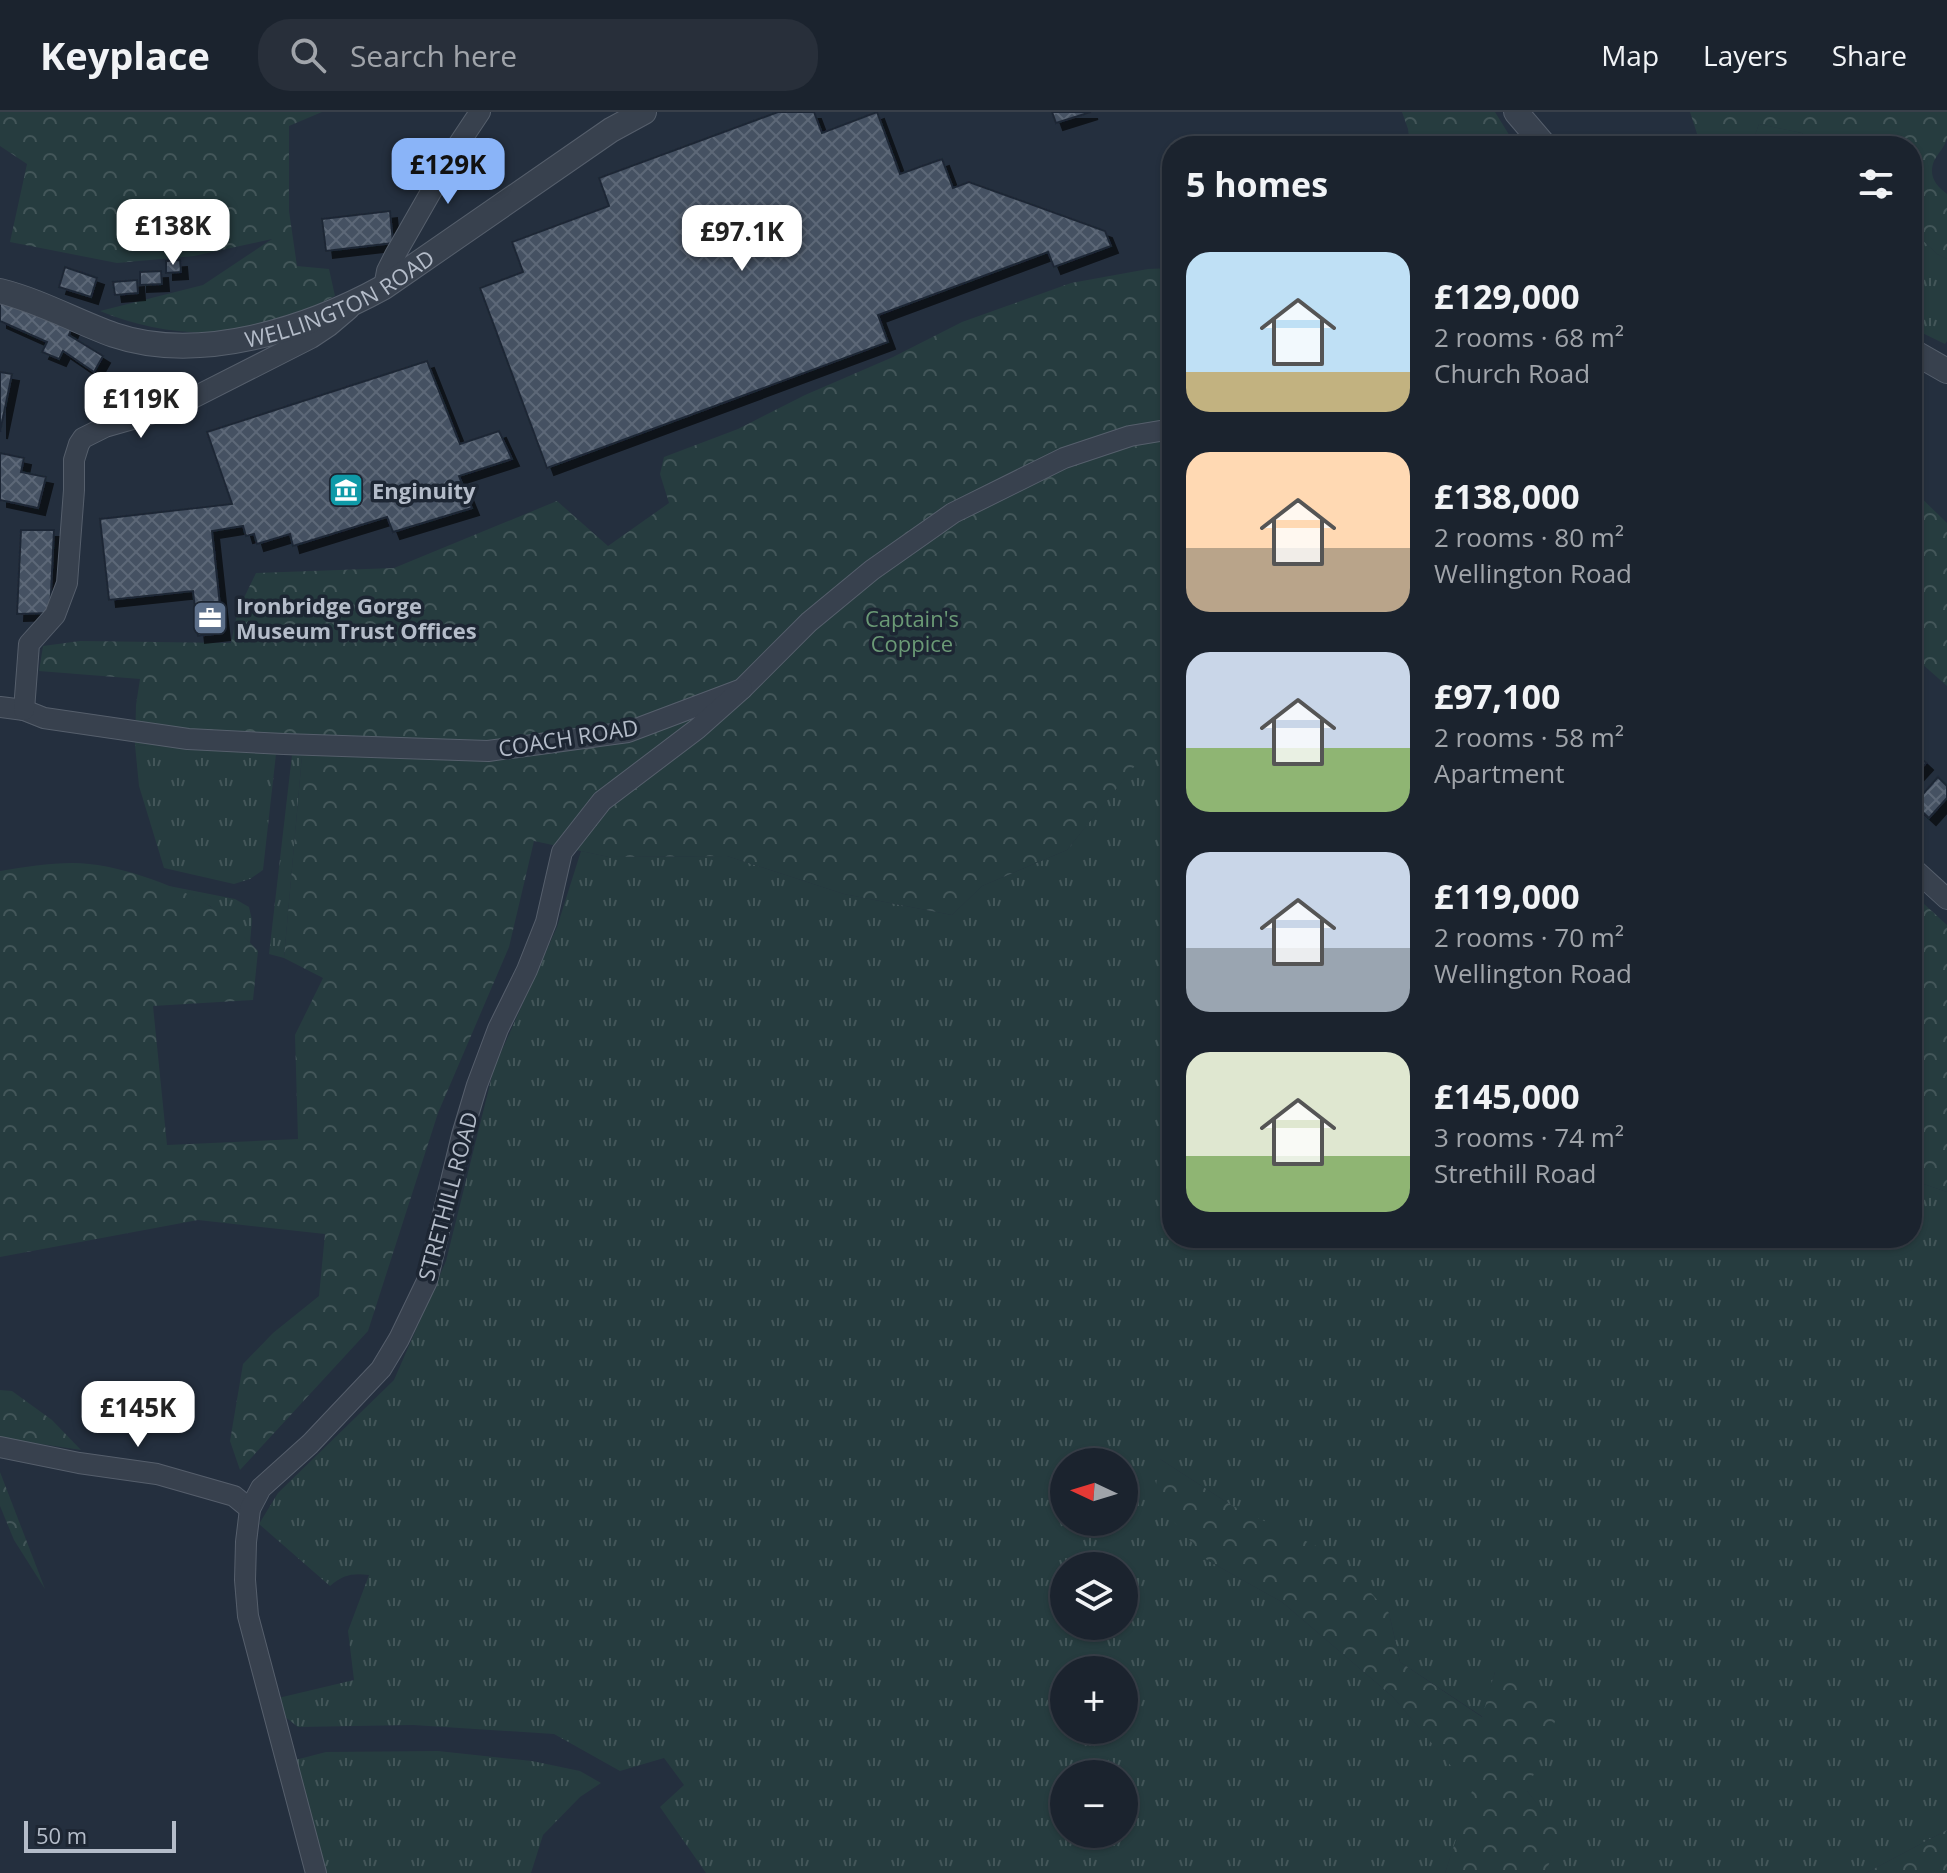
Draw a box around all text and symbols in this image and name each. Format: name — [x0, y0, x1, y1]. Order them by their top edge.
search box — [258, 19, 818, 91]
text: Keyplace — [40, 29, 210, 81]
icon: search — [286, 33, 330, 77]
text: Search here — [350, 35, 517, 76]
text: Map — [1601, 36, 1659, 74]
text: Layers — [1703, 36, 1788, 74]
text: Share — [1832, 36, 1907, 74]
pin: £129K — [392, 138, 504, 206]
text: £129K — [410, 146, 486, 182]
text: 5 homes — [1186, 161, 1328, 207]
icon: filters — [1854, 162, 1898, 206]
pin: £138K — [117, 199, 229, 267]
pin: £97.1K — [677, 205, 807, 273]
text: £138K — [135, 207, 211, 243]
text: £97.1K — [700, 213, 784, 249]
street label: WELLINGTON ROAD — [242, 242, 440, 354]
text: £129,000 — [1434, 273, 1580, 319]
icon: home — [1250, 284, 1346, 380]
text: 2 rooms · 68 m² — [1434, 319, 1624, 355]
text: Church Road — [1434, 355, 1590, 391]
pin: £119K — [85, 372, 197, 440]
text: £119K — [103, 380, 179, 416]
museum icon: Enginuity — [327, 471, 365, 509]
text: £138,000 — [1434, 473, 1580, 519]
place label: Enginuity — [372, 475, 476, 505]
icon: home — [1250, 484, 1346, 580]
text: 2 rooms · 80 m² — [1434, 519, 1624, 555]
text: Wellington Road — [1434, 555, 1632, 591]
place label: Ironbridge Gorge Museum Trust Offices — [236, 590, 477, 645]
office icon: Ironbridge Gorge Museum Trust Offices — [191, 599, 229, 637]
park label: Captain's Coppice — [865, 603, 959, 658]
text: £97,100 — [1434, 673, 1560, 719]
icon: home — [1250, 684, 1346, 780]
street label: COACH ROAD — [496, 711, 640, 763]
text: 2 rooms · 58 m² — [1434, 719, 1624, 755]
text: Apartment — [1434, 755, 1565, 791]
text: £119,000 — [1434, 873, 1580, 919]
icon: home — [1250, 884, 1346, 980]
text: 2 rooms · 70 m² — [1434, 919, 1624, 955]
text: Wellington Road — [1434, 955, 1632, 991]
text: £145,000 — [1434, 1073, 1580, 1119]
icon: home — [1250, 1084, 1346, 1180]
street label: STRETHILL ROAD — [410, 1108, 484, 1284]
text: 3 rooms · 74 m² — [1434, 1119, 1624, 1155]
text: Strethill Road — [1434, 1155, 1596, 1191]
pin: £145K — [82, 1381, 194, 1449]
text: £145K — [100, 1389, 176, 1425]
north arrow — [1050, 1448, 1138, 1536]
map controls — [1050, 1448, 1138, 1848]
button: layers — [1050, 1552, 1138, 1640]
button: + — [1050, 1656, 1138, 1744]
button: − — [1050, 1760, 1138, 1848]
scale bar — [24, 1817, 176, 1853]
text: 50 m — [36, 1820, 87, 1850]

